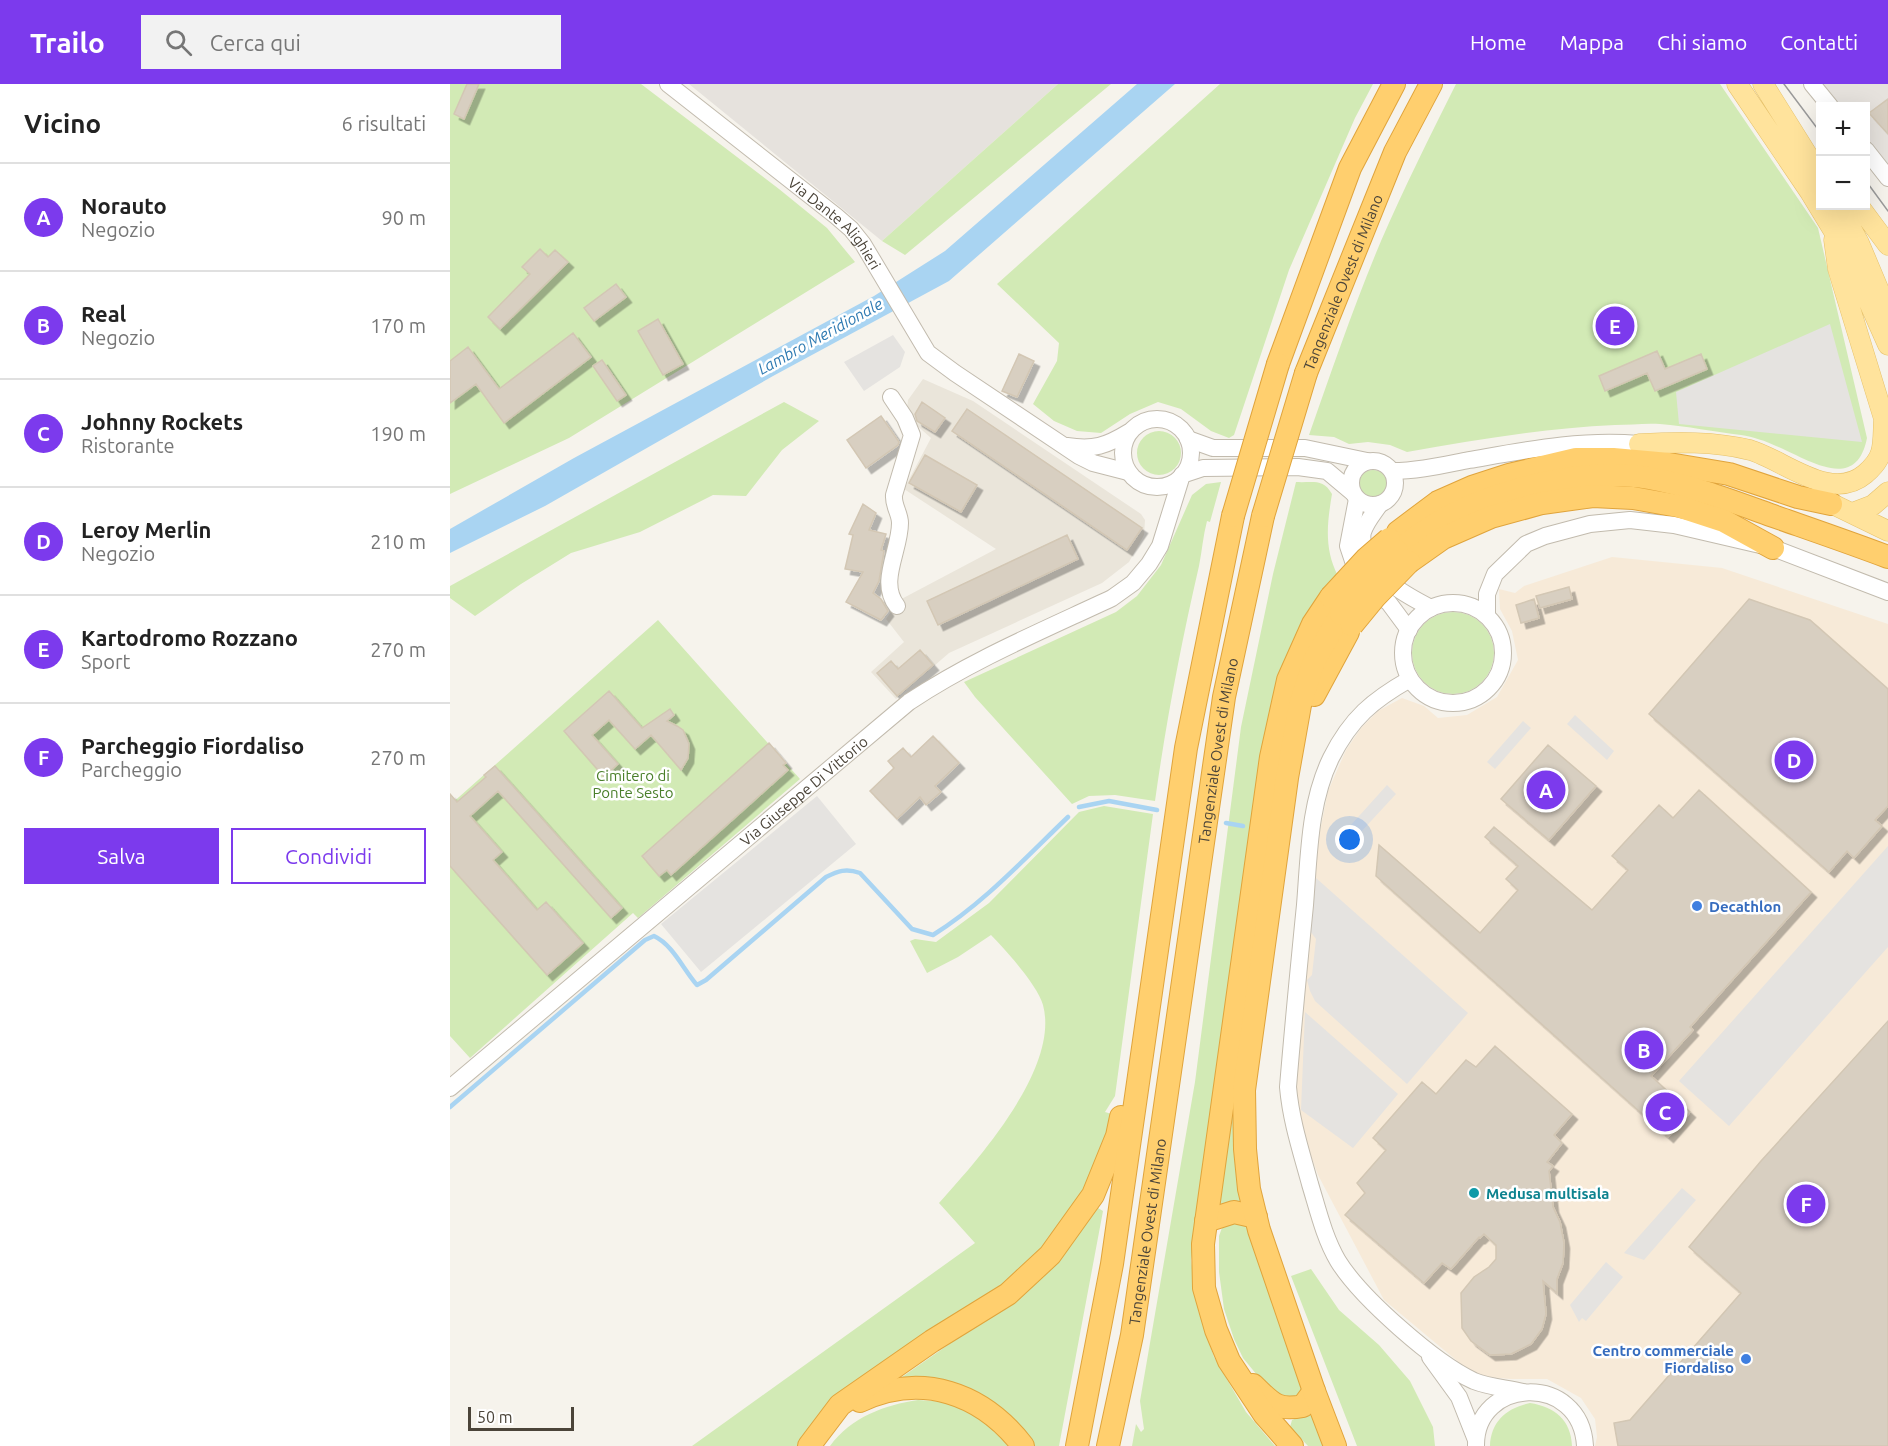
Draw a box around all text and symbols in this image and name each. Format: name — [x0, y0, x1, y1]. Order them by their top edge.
search box — [141, 15, 561, 69]
icon: search — [162, 26, 195, 59]
text: Trailo — [30, 27, 105, 58]
text: Cerca qui — [210, 30, 301, 55]
text: Home — [1470, 30, 1527, 54]
text: Mappa — [1560, 30, 1624, 54]
text: Chi siamo — [1657, 30, 1747, 54]
text: Contatti — [1780, 30, 1858, 54]
map controls — [1816, 102, 1870, 210]
button: + — [1816, 102, 1870, 156]
text: Vicino — [24, 109, 101, 138]
text: 6 risultati — [342, 112, 426, 135]
button: − — [1816, 156, 1870, 210]
street label: Via Dante Alighieri — [785, 173, 885, 272]
street label: Tangenziale Ovest di Milano — [1300, 192, 1386, 373]
text: Norauto — [81, 193, 167, 218]
text: A — [36, 206, 51, 229]
text: 90 m — [382, 206, 426, 229]
text: Negozio — [81, 218, 155, 241]
water label: Lambro Meridionale — [755, 294, 885, 378]
text: Real — [81, 301, 126, 326]
pin: E — [1596, 304, 1634, 348]
text: B — [37, 314, 50, 337]
text: 170 m — [370, 314, 426, 337]
text: Negozio — [81, 326, 155, 349]
text: Johnny Rockets — [81, 409, 243, 434]
text: C — [37, 422, 50, 445]
text: 190 m — [370, 422, 426, 445]
text: Ristorante — [81, 434, 175, 457]
text: Leroy Merlin — [81, 517, 212, 542]
text: D — [36, 530, 51, 553]
text: 210 m — [370, 530, 426, 553]
text: Negozio — [81, 542, 155, 565]
text: Kartodromo Rozzano — [81, 625, 298, 650]
text: E — [38, 638, 49, 661]
text: 270 m — [370, 638, 426, 661]
text: Sport — [81, 650, 130, 673]
street label: Tangenziale Ovest di Milano — [1194, 656, 1241, 845]
street label: Via Giuseppe Di Vittorio — [736, 732, 871, 849]
text: Parcheggio Fiordaliso — [81, 733, 304, 758]
pin: D — [1774, 738, 1814, 782]
text: F — [38, 746, 49, 769]
text: 270 m — [370, 746, 426, 769]
text: Parcheggio — [81, 758, 182, 781]
park label: Cimitero di Ponte Sesto — [592, 767, 674, 801]
pin: A — [1526, 768, 1566, 812]
your location — [1335, 825, 1364, 854]
button: Salva — [24, 828, 219, 884]
button: Condividi — [231, 828, 426, 884]
place label: Decathlon — [1709, 898, 1781, 915]
marker: Decathlon — [1690, 899, 1704, 913]
pin: B — [1624, 1028, 1664, 1072]
pin: C — [1646, 1090, 1684, 1134]
street label: Tangenziale Ovest di Milano — [1125, 1137, 1169, 1326]
pin: F — [1786, 1182, 1826, 1226]
place label: Medusa multisala — [1486, 1185, 1610, 1202]
marker: Medusa multisala — [1467, 1186, 1481, 1200]
place label: Centro commerciale Fiordaliso — [1593, 1342, 1734, 1376]
marker: Centro commerciale Fiordaliso — [1739, 1352, 1753, 1366]
scale bar — [468, 1404, 574, 1432]
text: 50 m — [477, 1408, 513, 1426]

